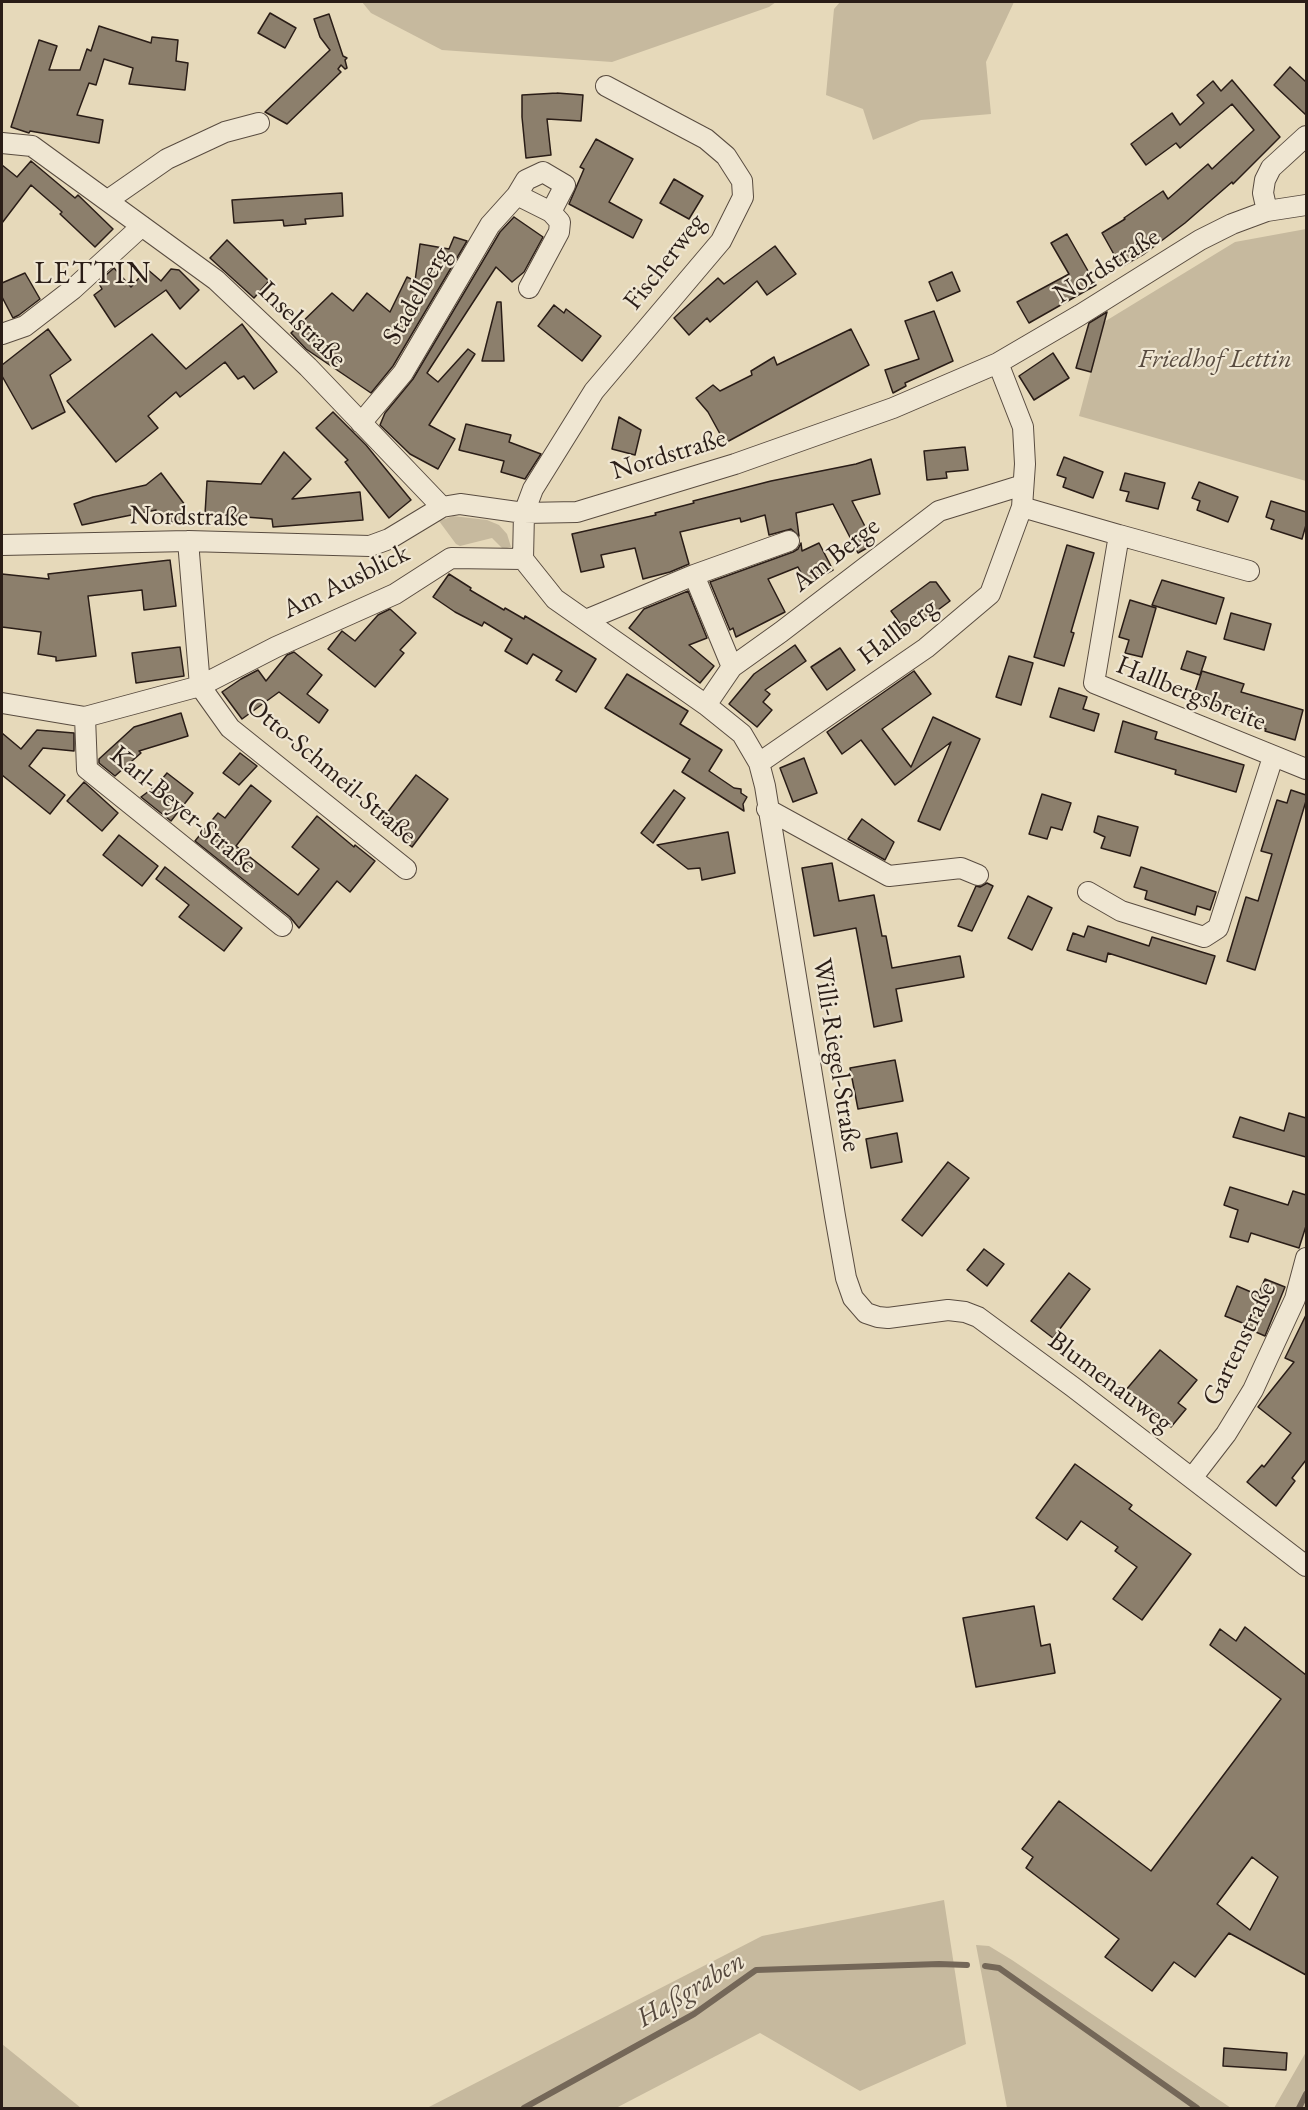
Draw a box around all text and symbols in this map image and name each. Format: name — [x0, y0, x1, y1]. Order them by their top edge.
street label: Fischerweg — [617, 207, 713, 317]
street label: Nordstraße — [1048, 221, 1166, 311]
street label: Stadelberg — [376, 241, 458, 351]
district label: LETTIN — [34, 257, 152, 293]
street label: Inselstraße — [251, 275, 353, 375]
park label: Friedhof Lettin — [1138, 344, 1292, 376]
street label: Nordstraße — [608, 422, 730, 488]
street label: Nordstraße — [129, 500, 249, 534]
street label: Am Berge — [786, 511, 886, 599]
street label: Am Ausblick — [277, 537, 415, 627]
street label: Hallberg — [852, 592, 944, 672]
street label: Hallbergsbreite — [1111, 649, 1271, 739]
street label: Otto-Schmeil-Straße — [239, 690, 423, 852]
street label: Karl-Beyer-Straße — [103, 739, 263, 881]
street label: Willi-Riegel-Straße — [805, 956, 867, 1154]
street label: Gartenstraße — [1196, 1277, 1284, 1411]
street label: Blumenauweg — [1041, 1325, 1179, 1439]
water label: Haßgraben — [631, 1945, 751, 2035]

